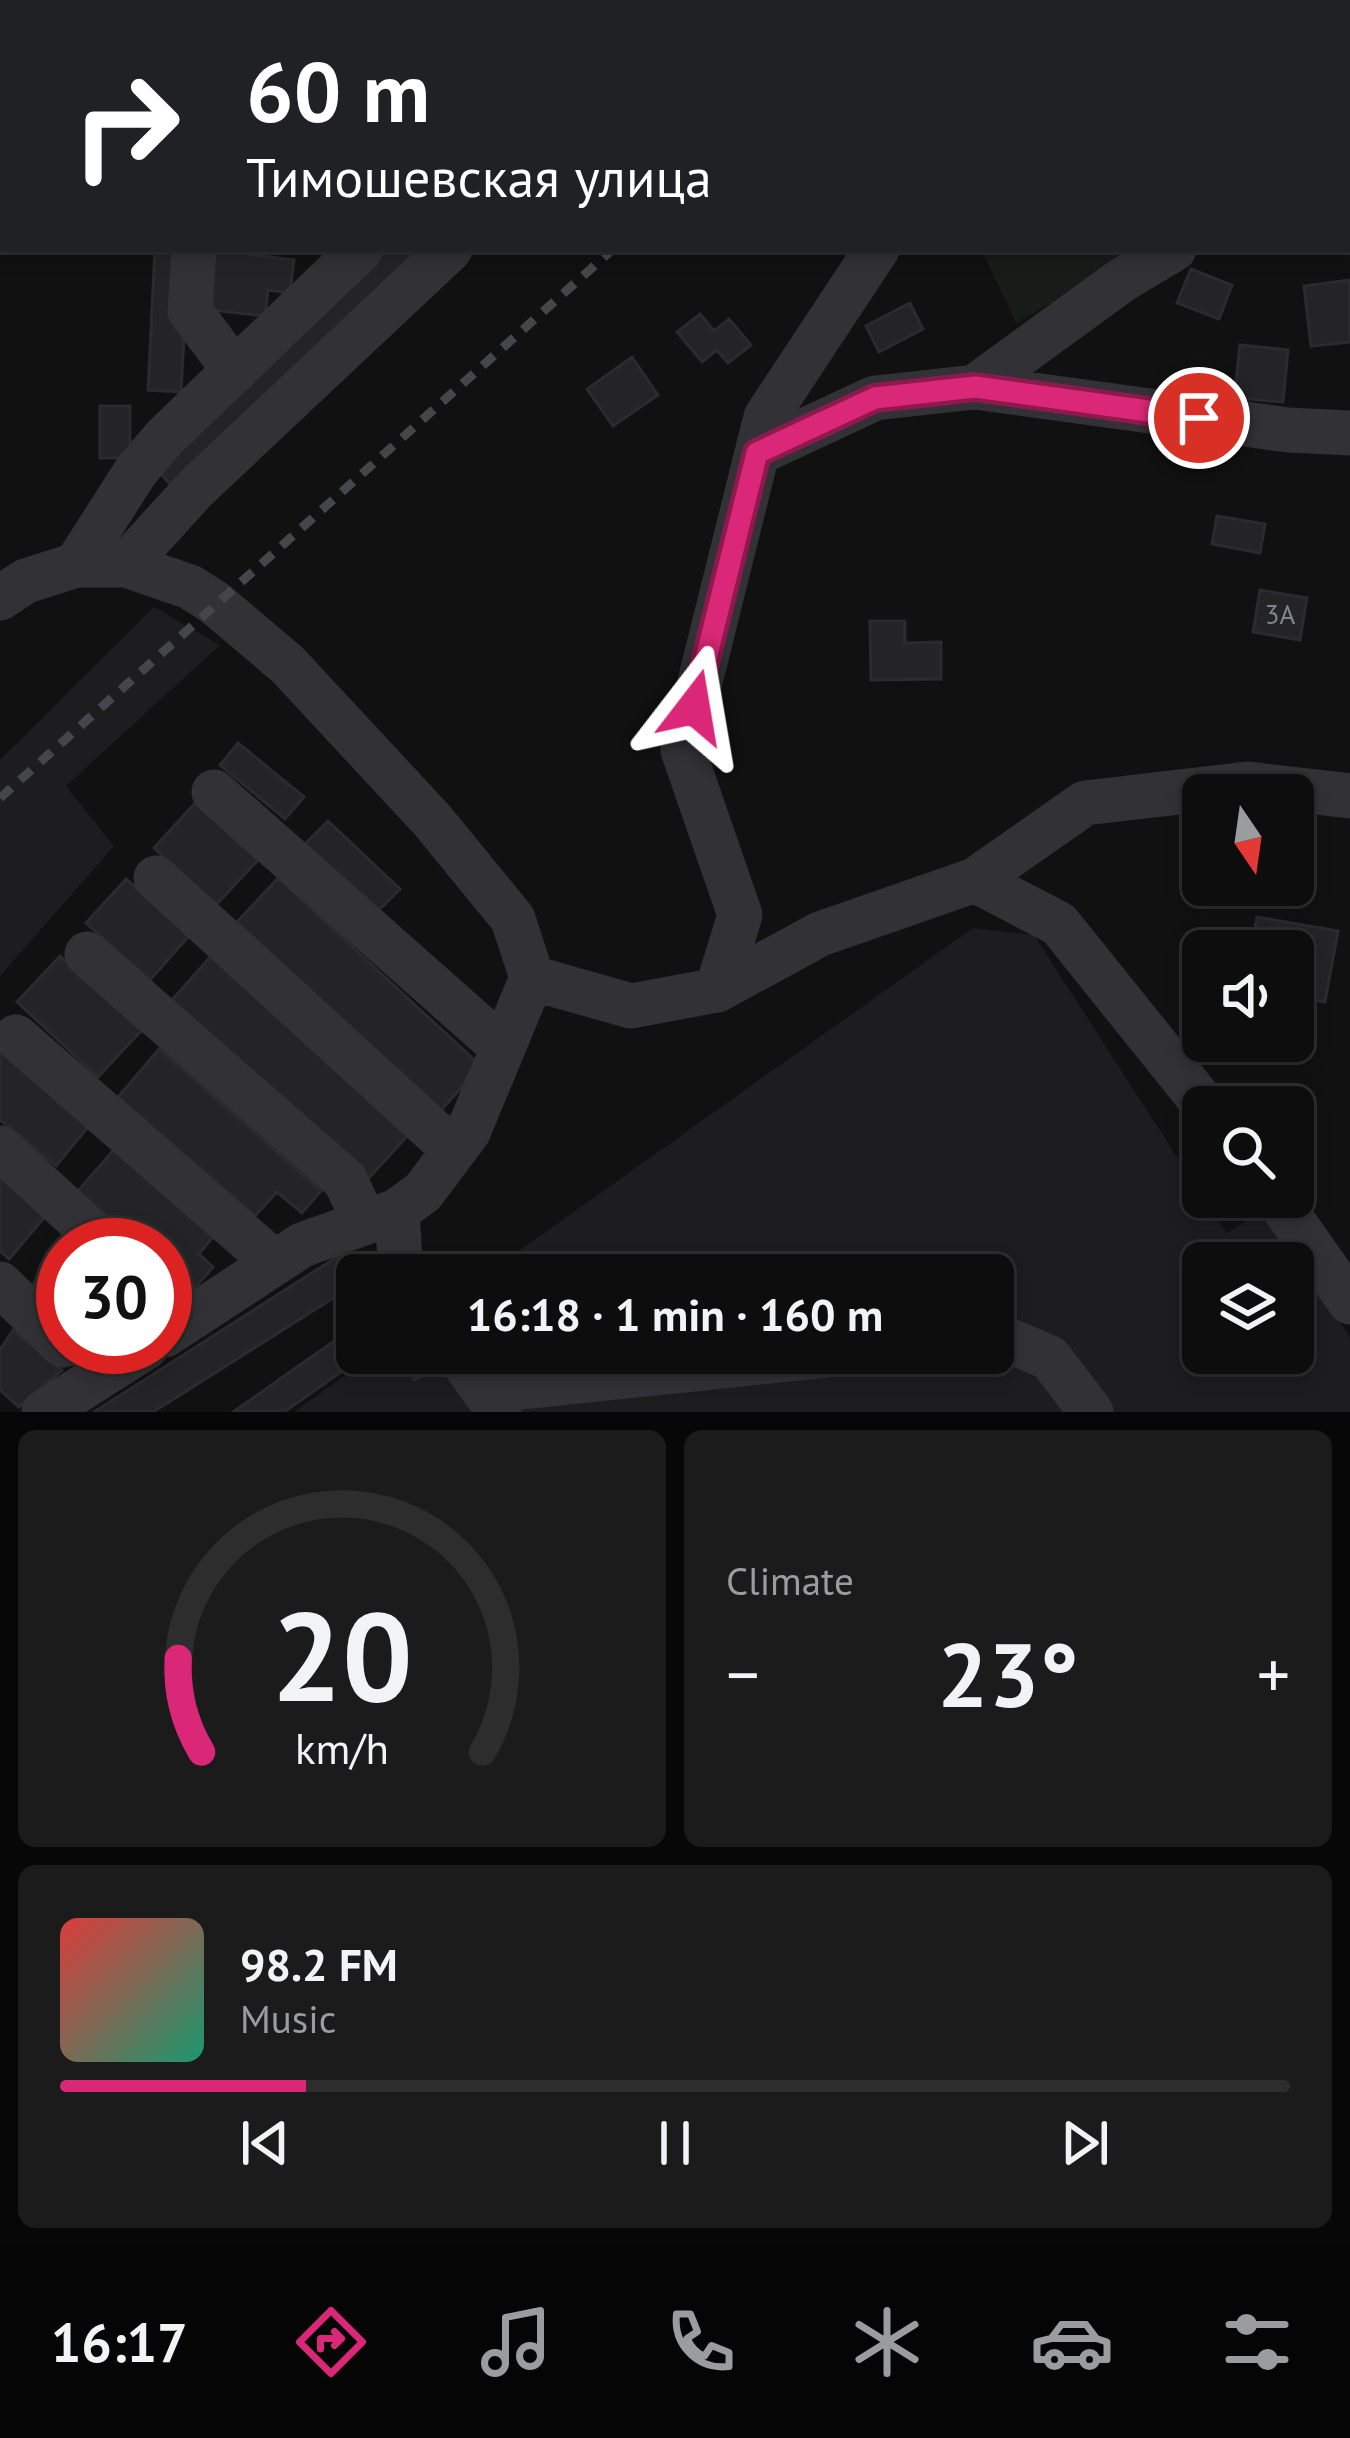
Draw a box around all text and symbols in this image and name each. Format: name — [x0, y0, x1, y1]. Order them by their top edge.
text: 60 m — [246, 36, 430, 145]
icon: right — [48, 48, 204, 204]
text: Тимошевская улица — [246, 142, 712, 212]
pin — [1148, 367, 1250, 469]
icon: arrive — [1166, 385, 1232, 451]
house number: 3А — [1265, 597, 1295, 631]
position arrow — [631, 644, 757, 770]
north arrow — [1182, 774, 1314, 906]
map controls — [1182, 774, 1314, 1374]
button: sound — [1182, 930, 1314, 1062]
button: search — [1182, 1086, 1314, 1218]
speed limit sign: 30 — [36, 1218, 192, 1374]
button: layers — [1182, 1242, 1314, 1374]
text: 16:18 · 1 min · 160 m — [467, 1285, 883, 1343]
text: Climate — [726, 1555, 854, 1606]
text: 20 — [271, 1574, 413, 1735]
text: 23° — [937, 1615, 1079, 1732]
text: − — [726, 1631, 759, 1716]
text: + — [1257, 1631, 1290, 1716]
text: km/h — [295, 1719, 389, 1775]
text: 98.2 FM — [240, 1935, 398, 1993]
text: Music — [240, 1993, 336, 2044]
icon: previous — [232, 2110, 298, 2176]
icon: pause — [642, 2110, 708, 2176]
icon: next — [1052, 2110, 1118, 2176]
icon: directions — [289, 2300, 373, 2384]
icon: music — [474, 2300, 558, 2384]
icon: phone — [659, 2300, 743, 2384]
icon: climate — [845, 2300, 929, 2384]
icon: car — [1030, 2300, 1114, 2384]
icon: filters — [1215, 2300, 1299, 2384]
text: 16:17 — [51, 2307, 188, 2377]

